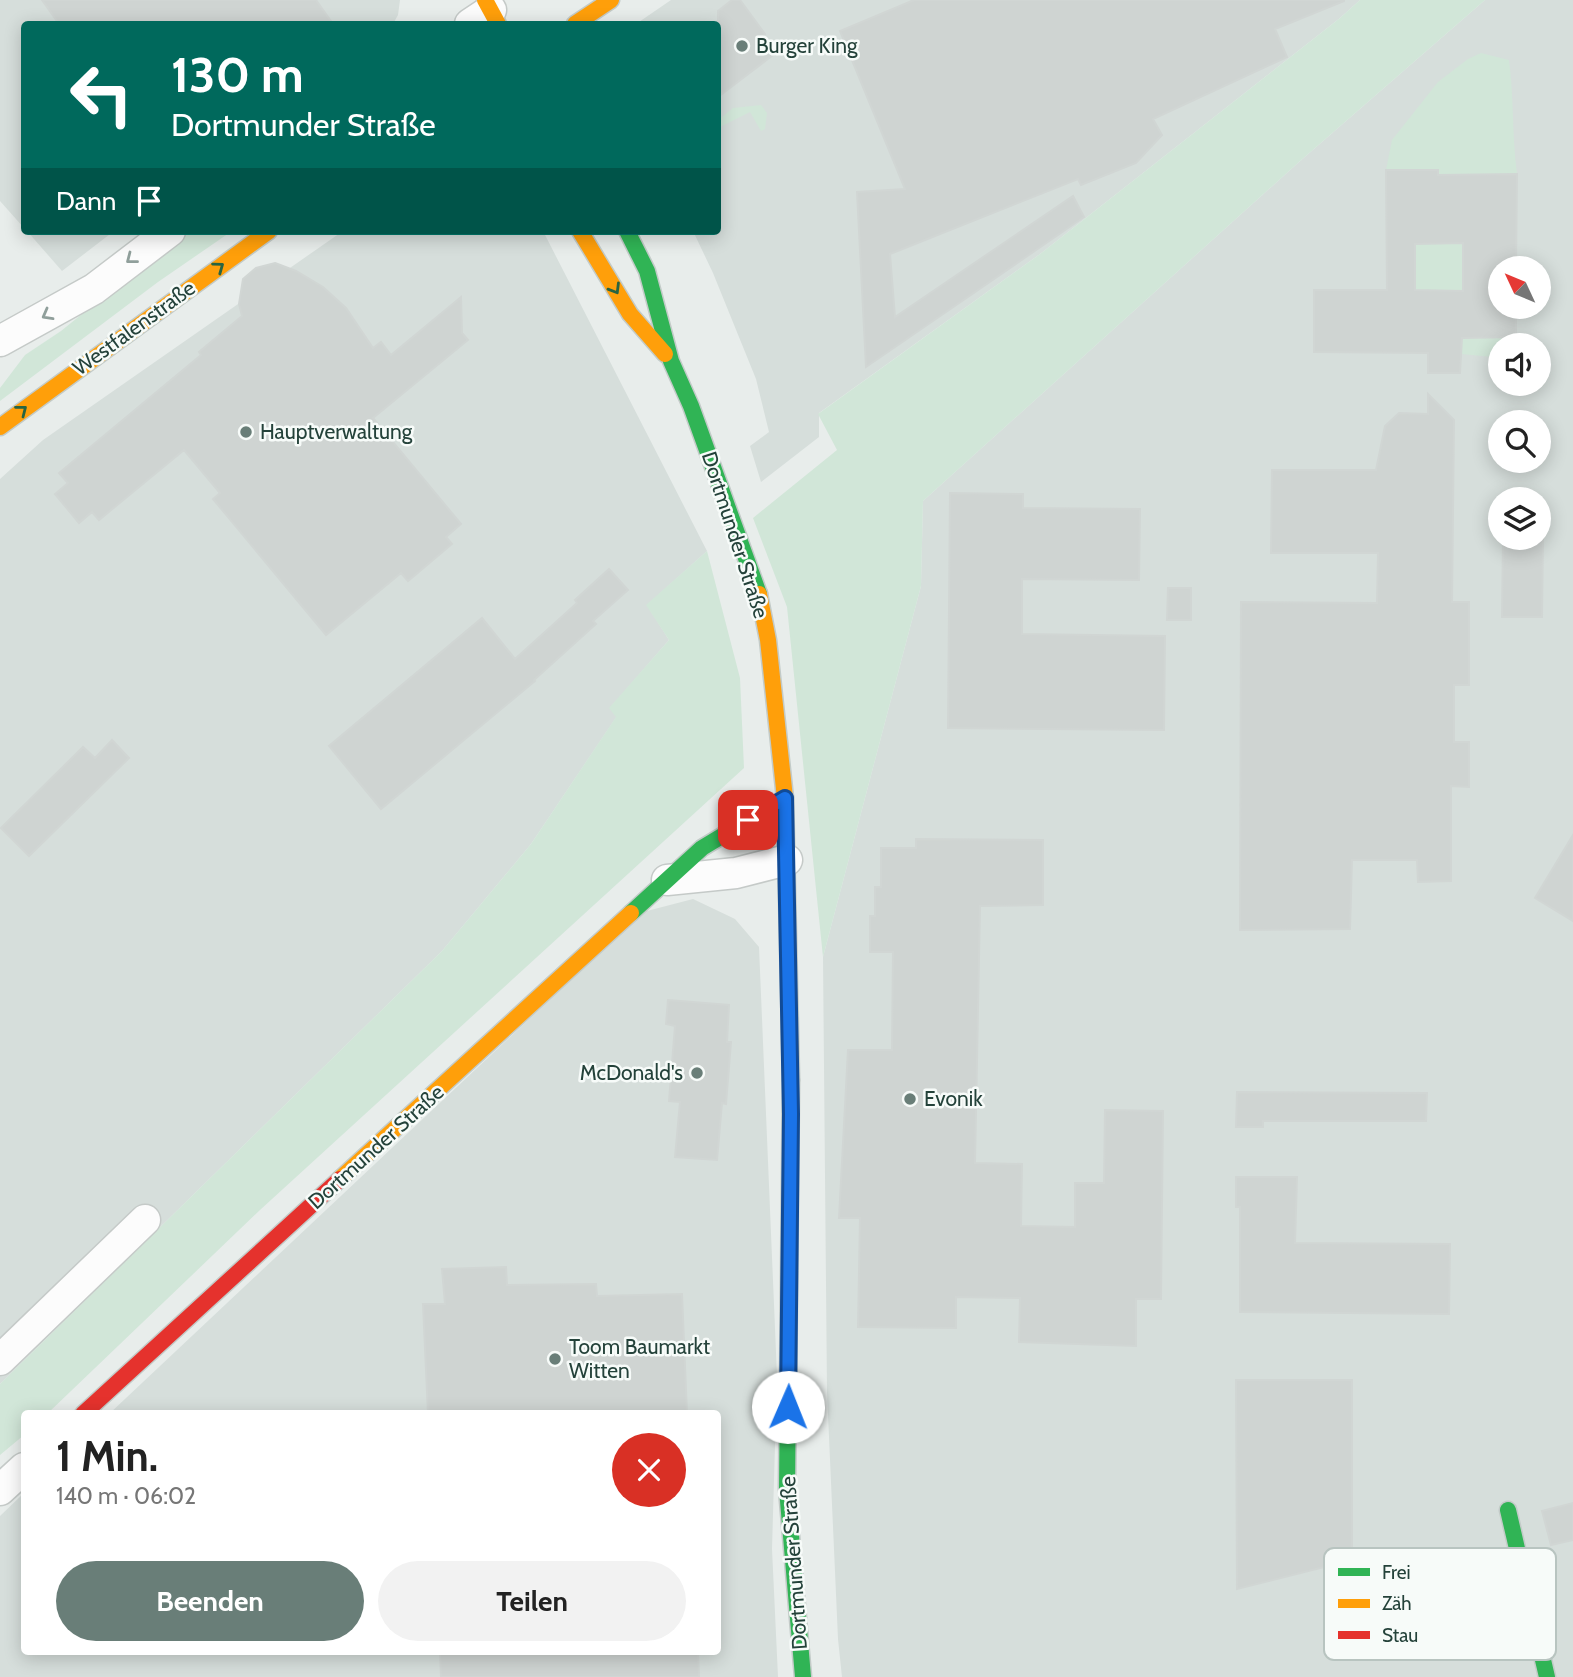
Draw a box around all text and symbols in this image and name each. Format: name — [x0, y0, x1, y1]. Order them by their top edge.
place label: Burger King — [756, 33, 858, 58]
marker: Burger King — [734, 38, 750, 54]
text: 130 m — [171, 45, 304, 104]
icon: left — [56, 49, 147, 140]
text: Dortmunder Straße — [171, 105, 436, 144]
icon: arrive — [130, 182, 168, 220]
text: Dann — [56, 185, 116, 217]
one-way arrow — [127, 251, 139, 264]
north arrow — [1488, 256, 1550, 318]
map controls — [1488, 256, 1551, 550]
one-way arrow — [211, 263, 224, 275]
street label: Westfalenstraße — [68, 275, 200, 380]
one-way arrow — [606, 282, 619, 295]
one-way arrow — [42, 307, 54, 320]
button: sound — [1488, 333, 1551, 396]
one-way arrow — [15, 405, 27, 418]
button: search — [1488, 410, 1551, 473]
place label: Hauptverwaltung — [260, 419, 413, 444]
marker: Hauptverwaltung — [238, 424, 254, 440]
street label: Dortmunder Straße — [697, 448, 774, 622]
button: layers — [1488, 487, 1551, 550]
pin — [718, 790, 778, 850]
icon: arrive — [729, 801, 767, 839]
place label: McDonald's — [580, 1060, 683, 1085]
marker: McDonald's — [689, 1065, 705, 1081]
street label: Dortmunder Straße — [303, 1079, 449, 1214]
place label: Evonik — [924, 1086, 983, 1111]
marker: Evonik — [902, 1091, 918, 1107]
place label: Toom Baumarkt Witten — [569, 1334, 710, 1383]
marker: Toom Baumarkt Witten — [547, 1351, 563, 1367]
position arrow — [751, 1370, 825, 1444]
text: 1 Min. — [56, 1430, 158, 1482]
button: close — [612, 1433, 686, 1507]
street label: Dortmunder Straße — [775, 1475, 812, 1651]
text: 140 m · 06:02 — [56, 1482, 196, 1510]
legend — [1324, 1548, 1556, 1660]
button: Beenden — [56, 1561, 364, 1641]
button: Teilen — [378, 1561, 686, 1641]
text: Frei — [1382, 1561, 1411, 1584]
text: Zäh — [1382, 1592, 1412, 1615]
text: Stau — [1382, 1624, 1418, 1647]

